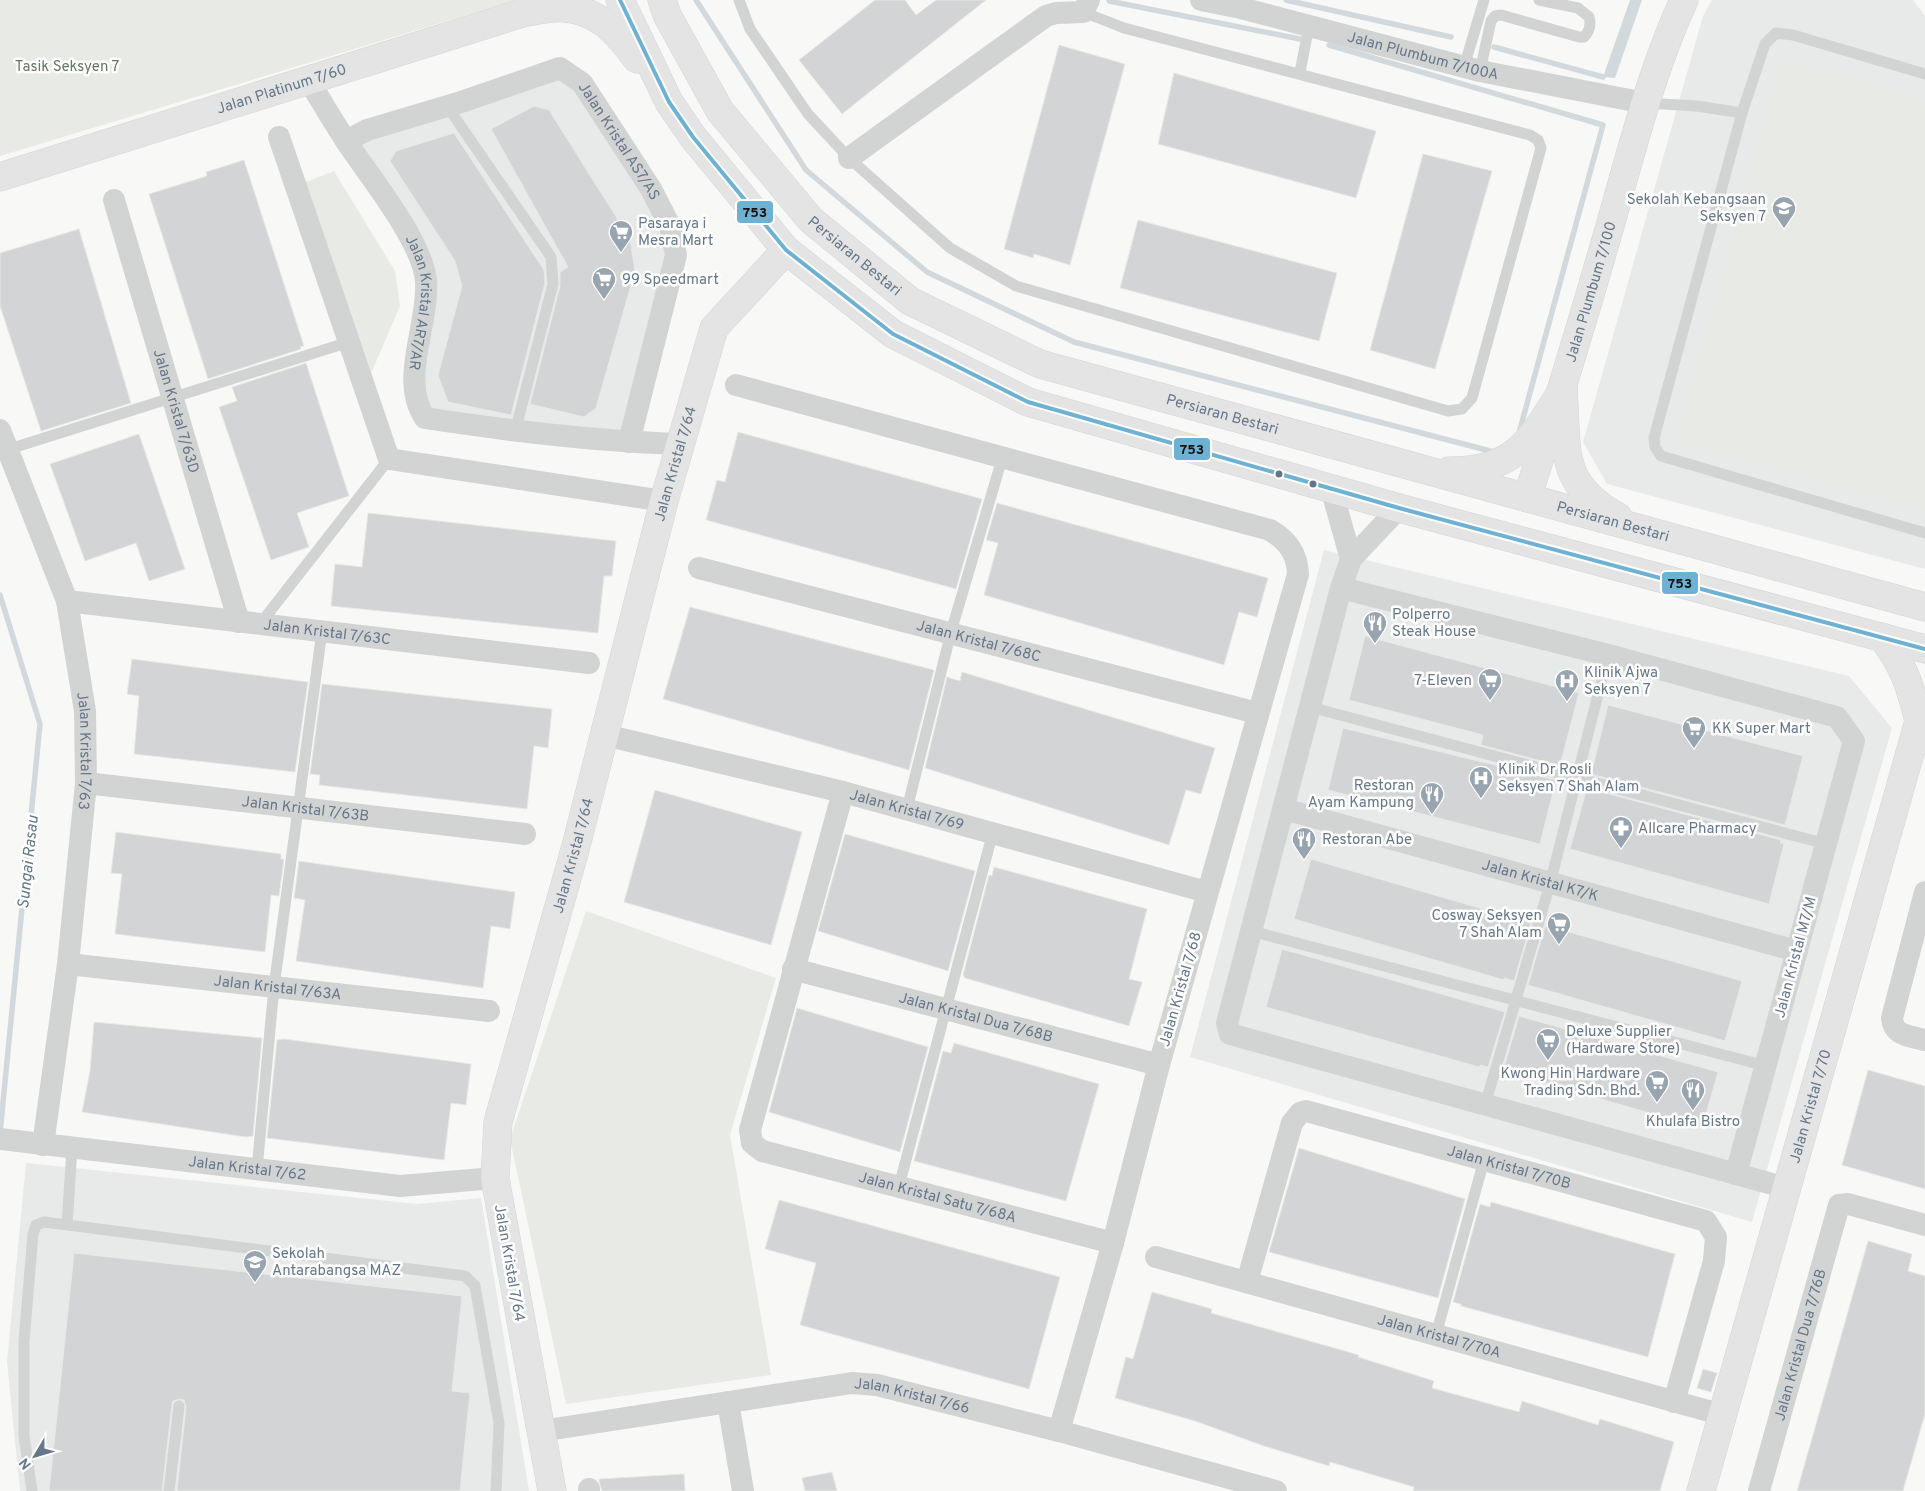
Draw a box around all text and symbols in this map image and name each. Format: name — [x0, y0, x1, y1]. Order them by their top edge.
street label: Jalan Plumbum 7/100A — [1345, 28, 1500, 85]
park label: Tasik Seksyen 7 — [15, 58, 119, 77]
street label: Jalan Platinum 7/60 — [215, 61, 349, 119]
street label: Jalan Kristal AS7/AS — [573, 79, 663, 204]
place label: Sekolah Kebangsaan Seksyen 7 — [1627, 191, 1766, 227]
school or university icon: Sekolah Kebangsaan Seksyen 7 — [1771, 195, 1797, 229]
line badge: 753 — [736, 200, 774, 224]
text: 753 — [743, 205, 767, 222]
street label: Persiaran Bestari — [803, 213, 905, 301]
place label: Pasaraya i Mesra Mart — [638, 215, 713, 251]
supermarket icon: Pasaraya i Mesra Mart — [608, 219, 634, 253]
street label: Jalan Plumbum 7/100 — [1562, 219, 1622, 365]
street label: Jalan Kristal AR7/AR — [400, 232, 434, 371]
supermarket icon: 99 Speedmart — [591, 266, 617, 300]
place label: 99 Speedmart — [622, 271, 719, 290]
street label: Jalan Kristal 7/63D — [148, 347, 202, 476]
street label: Persiaran Bestari — [1164, 391, 1280, 440]
street label: Jalan Kristal 7/64 — [651, 404, 702, 523]
line badge: 753 — [1173, 437, 1211, 461]
text: 753 — [1180, 442, 1204, 459]
unlabelled marker — [1274, 469, 1284, 479]
unlabelled marker — [1308, 479, 1318, 489]
street label: Persiaran Bestari — [1554, 498, 1671, 547]
line badge: 753 — [1661, 571, 1699, 595]
text: 753 — [1668, 576, 1692, 593]
place label: Polperro Steak House — [1392, 606, 1476, 642]
restaurant icon: Polperro Steak House — [1362, 610, 1388, 644]
street label: Jalan Kristal 7/63C — [262, 616, 392, 650]
street label: Jalan Kristal 7/68C — [914, 617, 1043, 667]
place label: Klinik Ajwa Seksyen 7 — [1584, 664, 1658, 700]
supermarket icon: 7-Eleven — [1477, 667, 1503, 701]
hospital icon: Klinik Ajwa Seksyen 7 — [1554, 668, 1580, 702]
place label: 7-Eleven — [1414, 672, 1472, 691]
street label: Jalan Kristal 7/63 — [71, 691, 94, 811]
supermarket icon: KK Super Mart — [1681, 715, 1707, 749]
place label: KK Super Mart — [1712, 720, 1811, 739]
place label: Klinik Dr Rosli Seksyen 7 Shah Alam — [1498, 761, 1639, 797]
hospital icon: Klinik Dr Rosli Seksyen 7 Shah Alam — [1468, 765, 1494, 799]
place label: Restoran Ayam Kampung — [1308, 777, 1414, 813]
restaurant icon: Restoran Ayam Kampung — [1419, 781, 1445, 815]
street label: Jalan Kristal 7/69 — [847, 786, 966, 836]
street label: Jalan Kristal 7/63B — [241, 793, 370, 827]
street label: Jalan Kristal 7/64 — [549, 796, 599, 916]
water label: Sungai Rasau — [14, 814, 44, 910]
pharmacy icon: Allcare Pharmacy — [1608, 815, 1634, 849]
place label: Allcare Pharmacy — [1638, 820, 1757, 839]
restaurant icon: Restoran Abe — [1291, 826, 1317, 860]
place label: Restoran Abe — [1322, 831, 1412, 850]
street label: Jalan Kristal K7/K — [1479, 856, 1601, 907]
street label: Jalan Kristal M7/M — [1771, 895, 1822, 1020]
place label: Cosway Seksyen 7 Shah Alam — [1431, 907, 1542, 943]
supermarket icon: Cosway Seksyen 7 Shah Alam — [1546, 911, 1572, 945]
street label: Jalan Kristal 7/68 — [1156, 930, 1207, 1049]
street label: Jalan Kristal 7/63A — [213, 972, 342, 1005]
street label: Jalan Kristal Dua 7/68B — [896, 989, 1054, 1048]
place label: Deluxe Supplier (Hardware Store) — [1566, 1023, 1680, 1059]
supermarket icon: Deluxe Supplier (Hardware Store) — [1535, 1027, 1561, 1061]
street label: Jalan Kristal 7/70 — [1786, 1047, 1837, 1166]
place label: Kwong Hin Hardware Trading Sdn. Bhd. — [1501, 1065, 1640, 1101]
supermarket icon: Kwong Hin Hardware Trading Sdn. Bhd. — [1644, 1069, 1670, 1103]
restaurant icon: Khulafa Bistro — [1680, 1077, 1706, 1111]
place label: Khulafa Bistro — [1646, 1113, 1740, 1132]
street label: Jalan Kristal 7/70B — [1445, 1142, 1573, 1194]
street label: Jalan Kristal 7/62 — [187, 1153, 307, 1186]
street label: Jalan Kristal Satu 7/68A — [856, 1169, 1018, 1228]
street label: Jalan Kristal 7/64 — [489, 1203, 528, 1323]
place label: Sekolah Antarabangsa MAZ — [272, 1245, 401, 1281]
school or university icon: Sekolah Antarabangsa MAZ — [242, 1249, 268, 1283]
street label: Jalan Kristal Dua 7/76B — [1771, 1267, 1832, 1423]
street label: Jalan Kristal 7/70A — [1375, 1311, 1503, 1364]
street label: Jalan Kristal 7/66 — [853, 1375, 971, 1419]
north arrow — [10, 1431, 60, 1481]
text: N — [16, 1454, 36, 1472]

